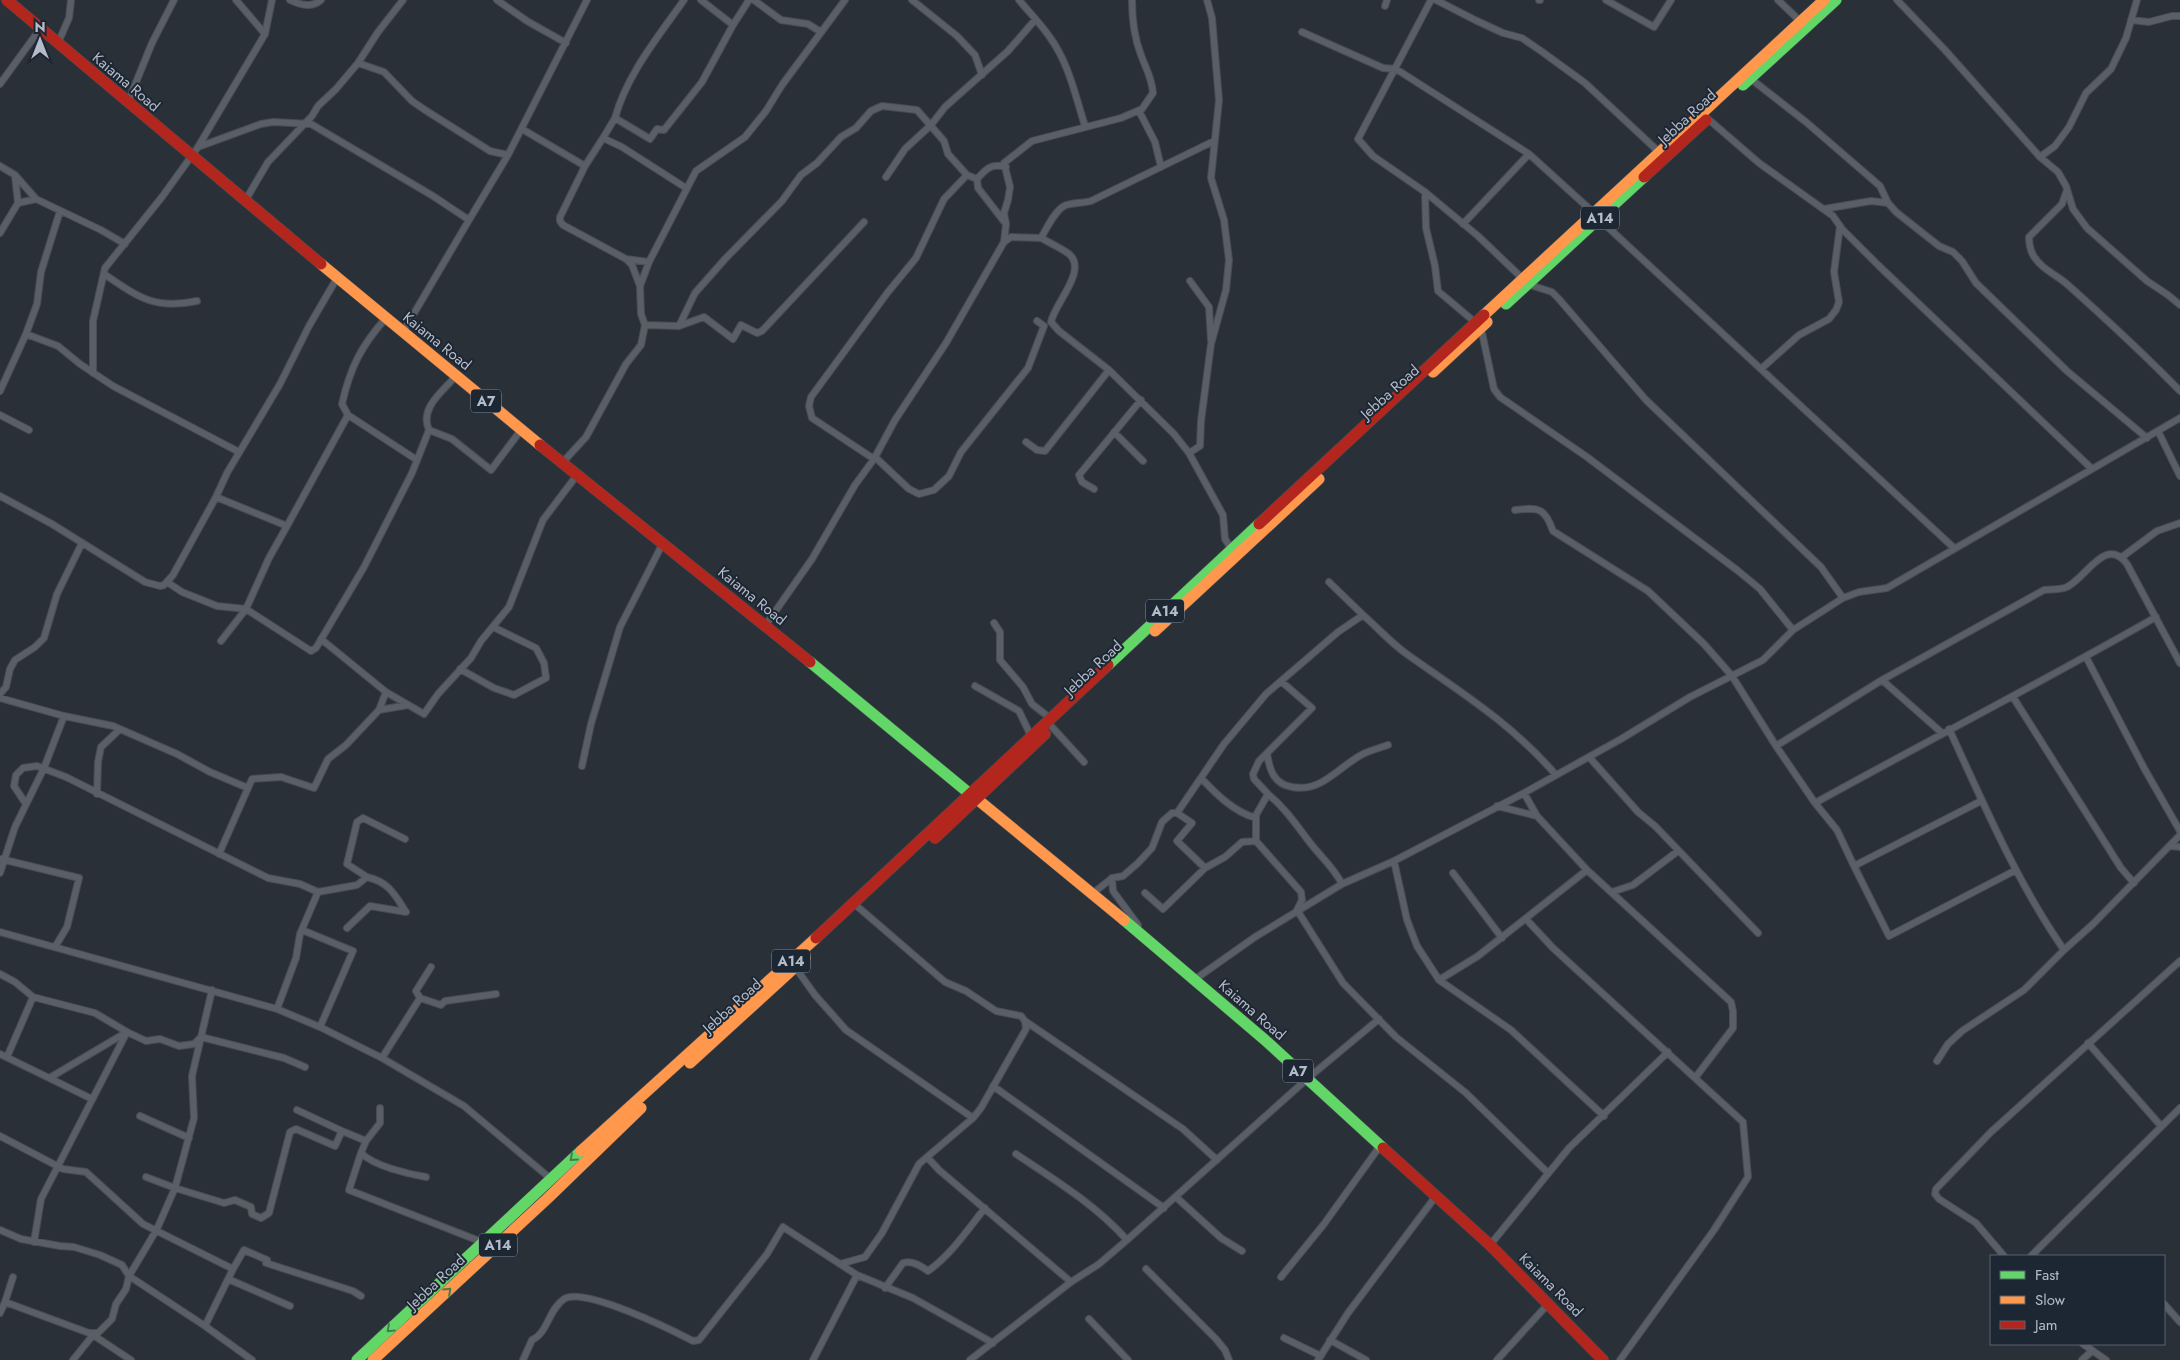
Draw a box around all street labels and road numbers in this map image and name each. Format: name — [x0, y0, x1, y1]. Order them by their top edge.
street label: Kaiama Road — [87, 47, 165, 117]
street label: Jebba Road — [1652, 84, 1721, 151]
road number: A14 — [1581, 207, 1619, 230]
street label: Kaiama Road — [398, 306, 476, 376]
street label: Jebba Road — [1354, 360, 1424, 426]
road number: A7 — [471, 390, 501, 412]
street label: Kaiama Road — [713, 561, 791, 631]
road number: A14 — [1146, 600, 1184, 622]
street label: Jebba Road — [1058, 635, 1127, 702]
road number: A14 — [772, 949, 810, 972]
street label: Jebba Road — [696, 974, 766, 1040]
street label: Kaiama Road — [1214, 975, 1290, 1045]
road number: A7 — [1283, 1060, 1313, 1082]
road number: A14 — [479, 1234, 517, 1256]
street label: Kaiama Road — [1514, 1248, 1588, 1322]
street label: Jebba Road — [401, 1249, 470, 1316]

